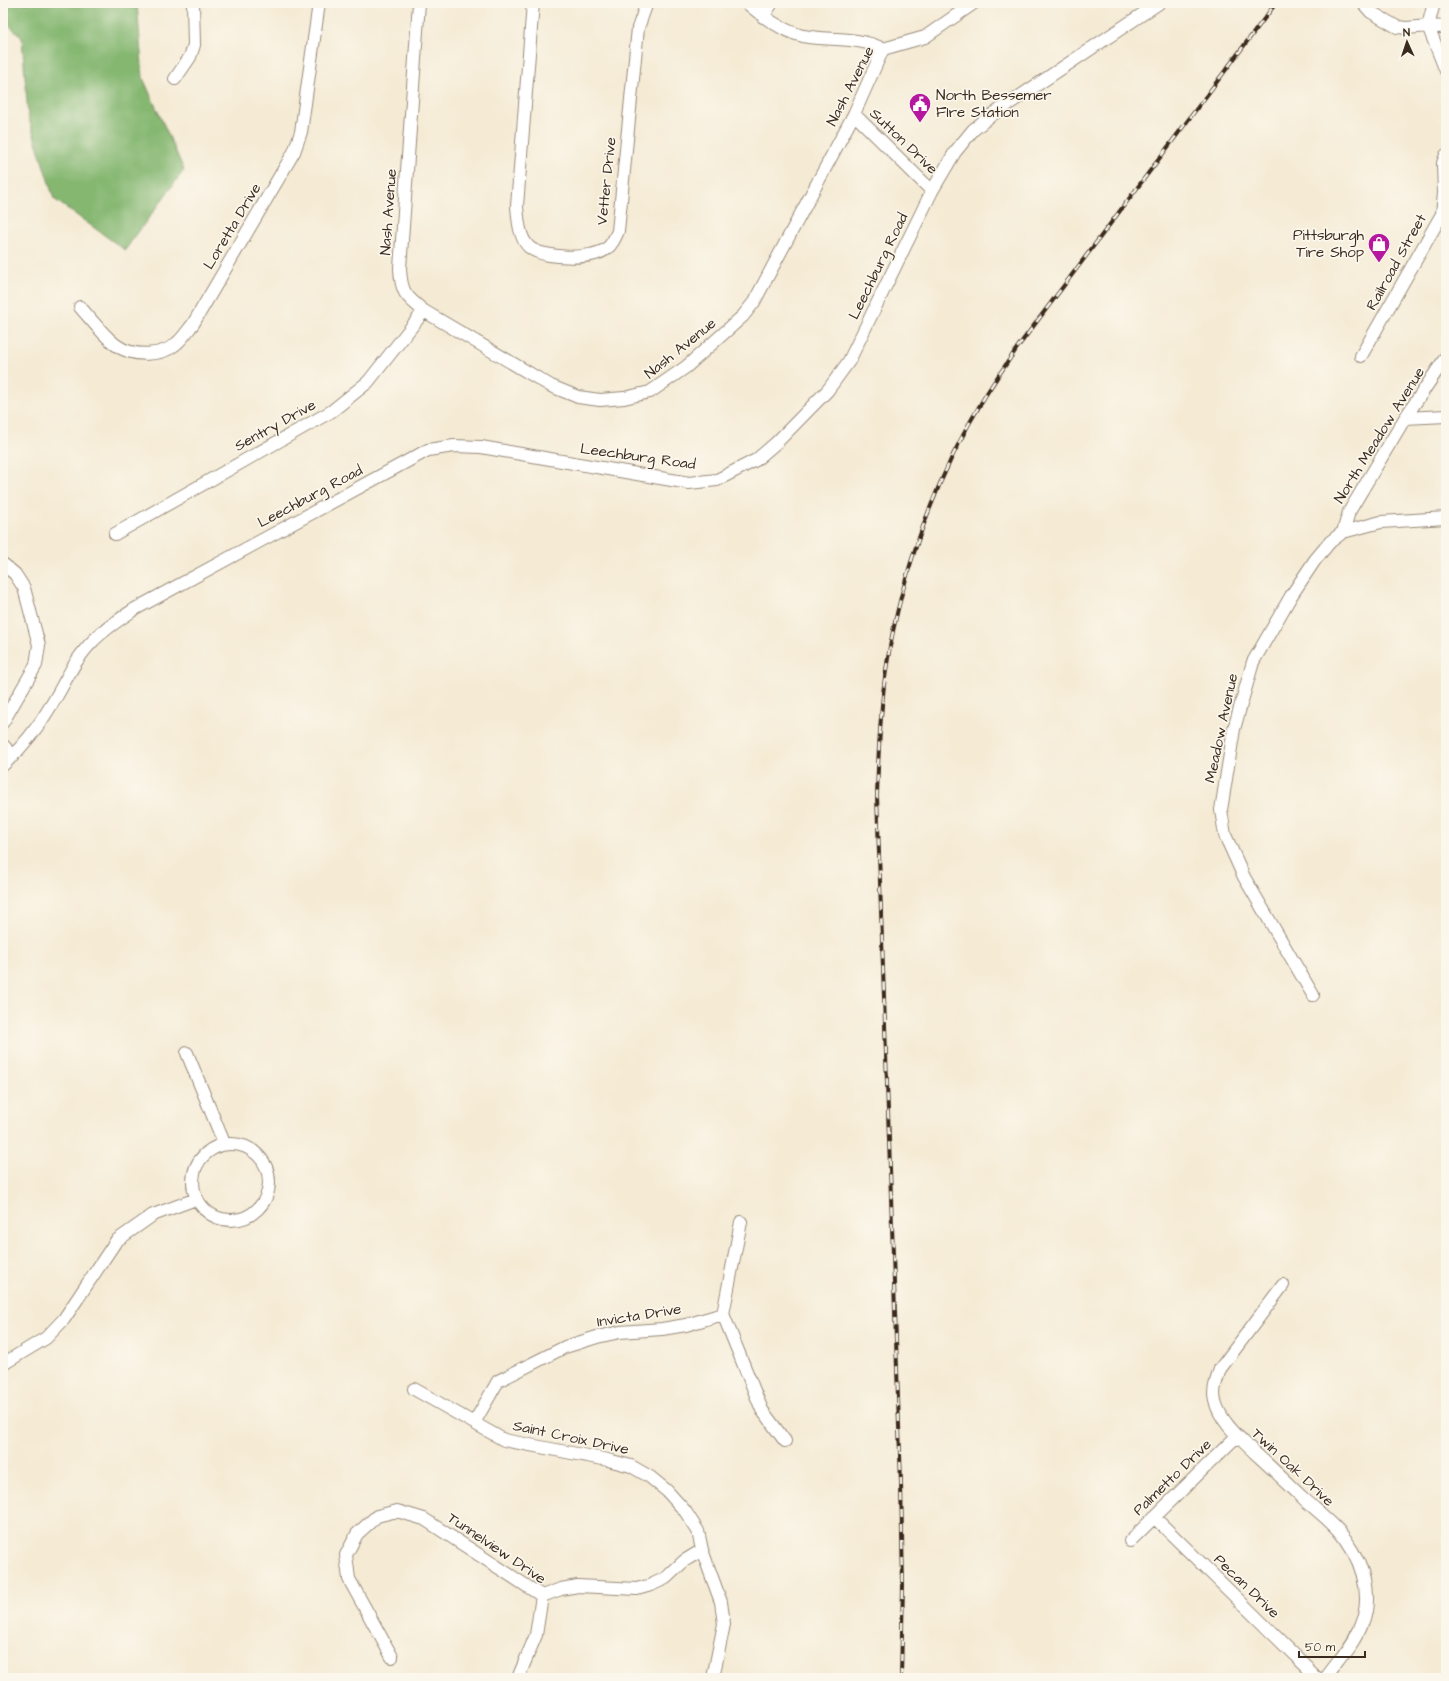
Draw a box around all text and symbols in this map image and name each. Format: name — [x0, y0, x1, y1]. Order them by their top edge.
north arrow — [1387, 22, 1427, 62]
text: N — [1403, 25, 1410, 40]
street label: Nash Avenue — [821, 43, 879, 130]
place label: North Bessemer FIre Station — [936, 85, 1052, 123]
public building icon: North Bessemer FIre Station — [907, 91, 933, 124]
street label: Sutton Drive — [865, 103, 942, 179]
street label: Vetter Drive — [591, 136, 622, 226]
street label: Nash Avenue — [375, 168, 402, 256]
street label: Loretta Drive — [198, 179, 266, 273]
street label: Leechburg Road — [844, 209, 914, 323]
street label: Railroad Street — [1361, 210, 1432, 314]
place label: Pittsburgh Tire Shop — [1293, 225, 1365, 263]
shop icon: Pittsburgh Tire Shop — [1366, 231, 1392, 264]
street label: Nash Avenue — [640, 313, 721, 384]
street label: North Meadow Avenue — [1329, 363, 1430, 507]
street label: Sentry Drive — [231, 394, 320, 457]
street label: Leechburg Road — [579, 438, 697, 476]
street label: Leechburg Road — [254, 460, 367, 534]
street label: Meadow Avenue — [1200, 672, 1243, 785]
street label: Invicta Drive — [595, 1298, 683, 1333]
street label: Saint Croix Drive — [511, 1415, 631, 1460]
street label: Twin Oak Drive — [1247, 1423, 1339, 1511]
street label: Palmetto Drive — [1128, 1434, 1216, 1520]
street label: Tunnelview Drive — [443, 1508, 550, 1589]
street label: Pecan Drive — [1209, 1549, 1284, 1623]
scale bar — [1299, 1633, 1365, 1659]
text: 50 m — [1305, 1639, 1336, 1656]

